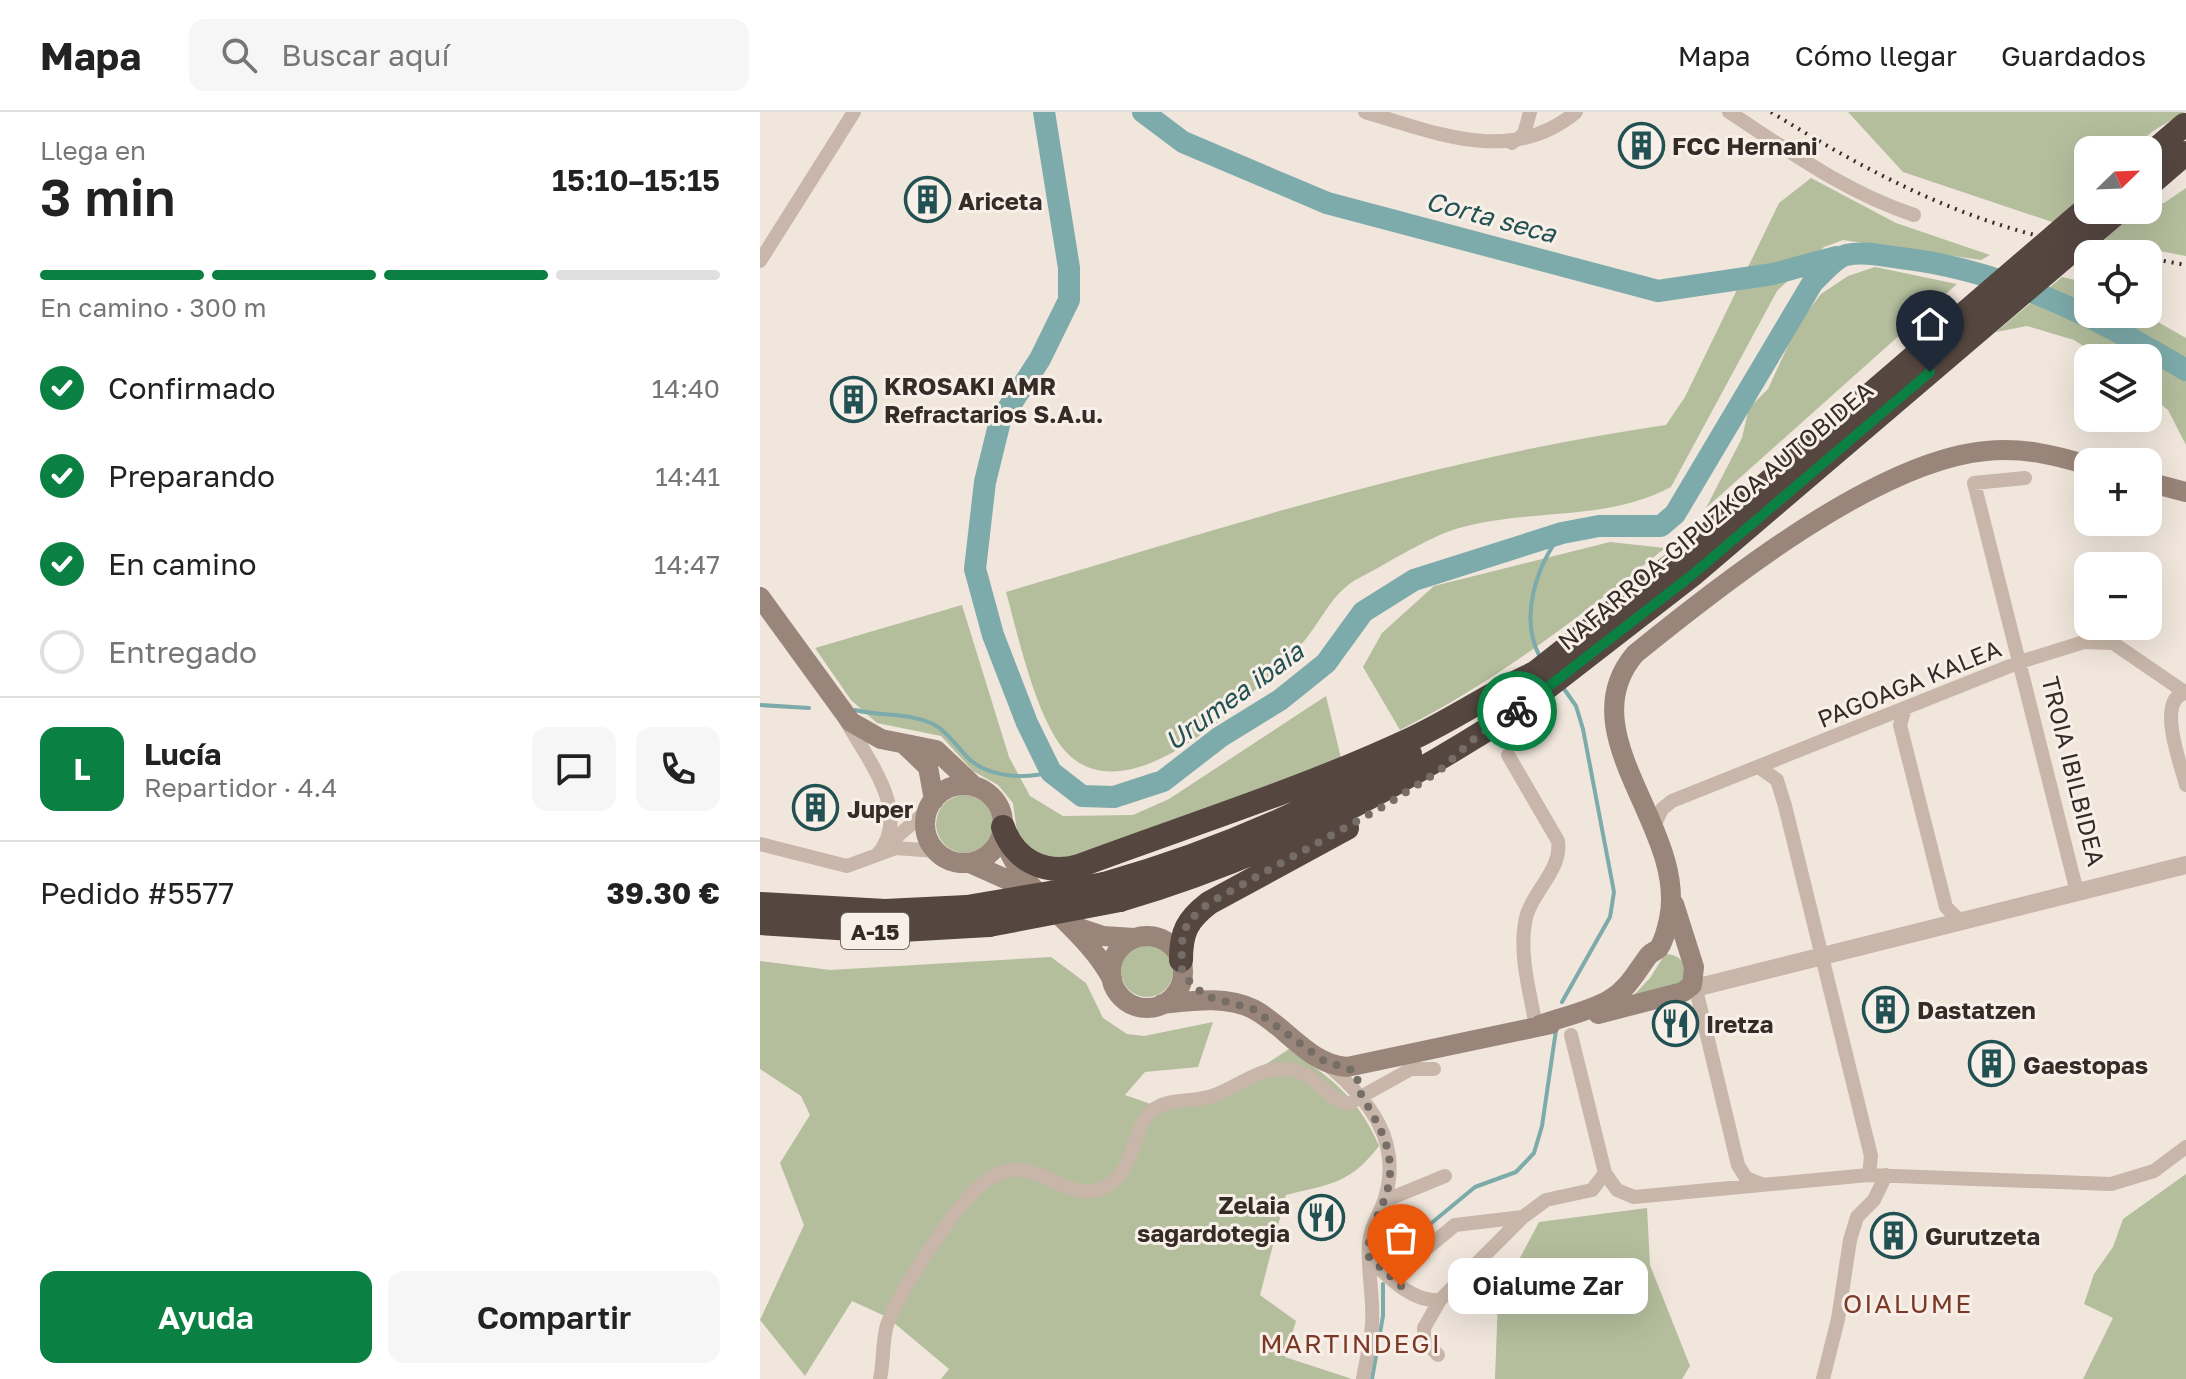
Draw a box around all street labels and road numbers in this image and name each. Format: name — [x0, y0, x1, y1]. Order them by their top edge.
street label: NAFARROA-GIPUZKOA AUTOBIDEA — [1552, 375, 1878, 655]
street label: PAGOAGA KALEA — [1813, 633, 2005, 733]
street label: TROIA IBILBIDEA — [2036, 673, 2112, 869]
road number: A-15 — [841, 913, 909, 949]

